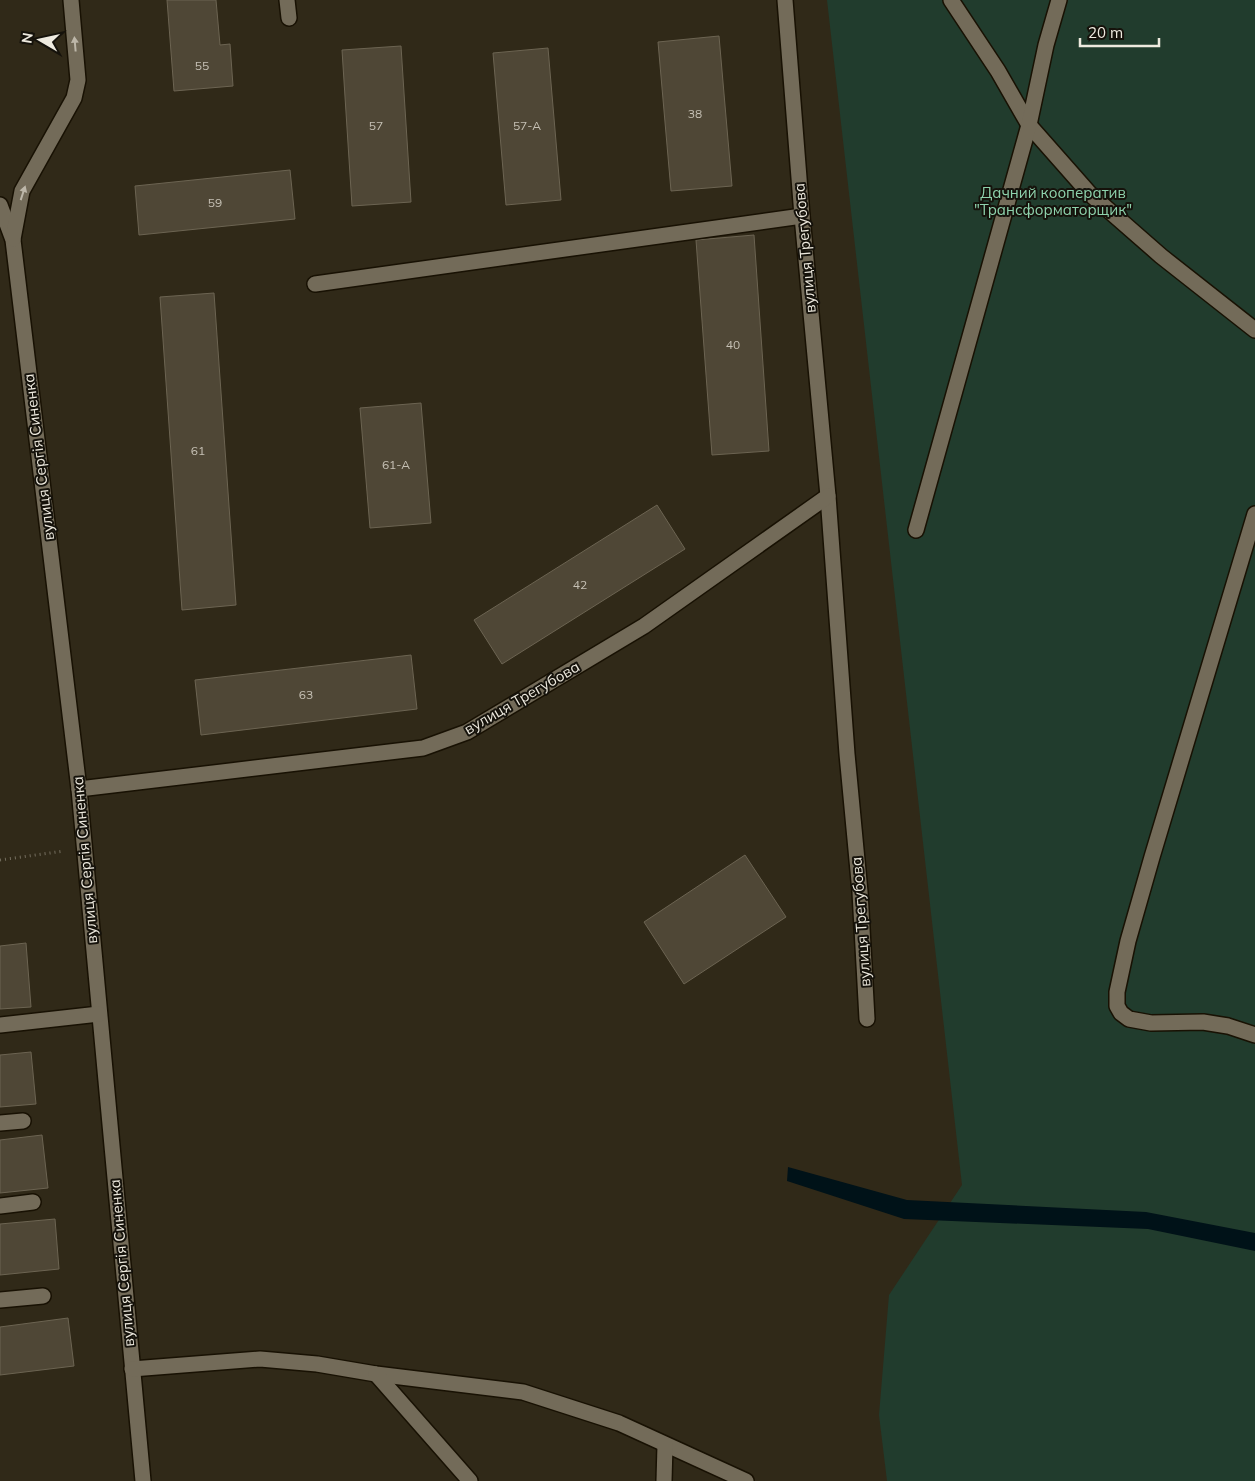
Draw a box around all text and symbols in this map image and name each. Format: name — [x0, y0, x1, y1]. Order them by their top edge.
north arrow — [15, 15, 65, 65]
scale bar — [1080, 15, 1159, 47]
text: 20 m — [1088, 23, 1123, 42]
text: N — [17, 31, 37, 45]
one-way arrow — [71, 35, 79, 51]
house number: 55 — [195, 58, 209, 73]
house number: 38 — [688, 106, 702, 121]
house number: 57 — [369, 118, 383, 133]
house number: 57-А — [513, 118, 541, 133]
street label: вулиця Трегубова — [789, 182, 820, 314]
park label: Дачний кооператив "Трансформаторщик" — [974, 183, 1132, 219]
one-way arrow — [20, 185, 28, 200]
house number: 59 — [208, 195, 222, 210]
house number: 40 — [726, 337, 740, 352]
street label: вулиця Сергія Синенка — [19, 373, 58, 542]
house number: 61 — [191, 443, 205, 458]
house number: 61-А — [382, 457, 410, 472]
house number: 42 — [573, 577, 587, 592]
street label: вулиця Трегубова — [461, 657, 583, 738]
house number: 63 — [299, 687, 313, 702]
street label: вулиця Сергія Синенка — [68, 776, 101, 944]
street label: вулиця Трегубова — [846, 856, 875, 988]
street label: вулиця Сергія Синенка — [105, 1179, 138, 1347]

